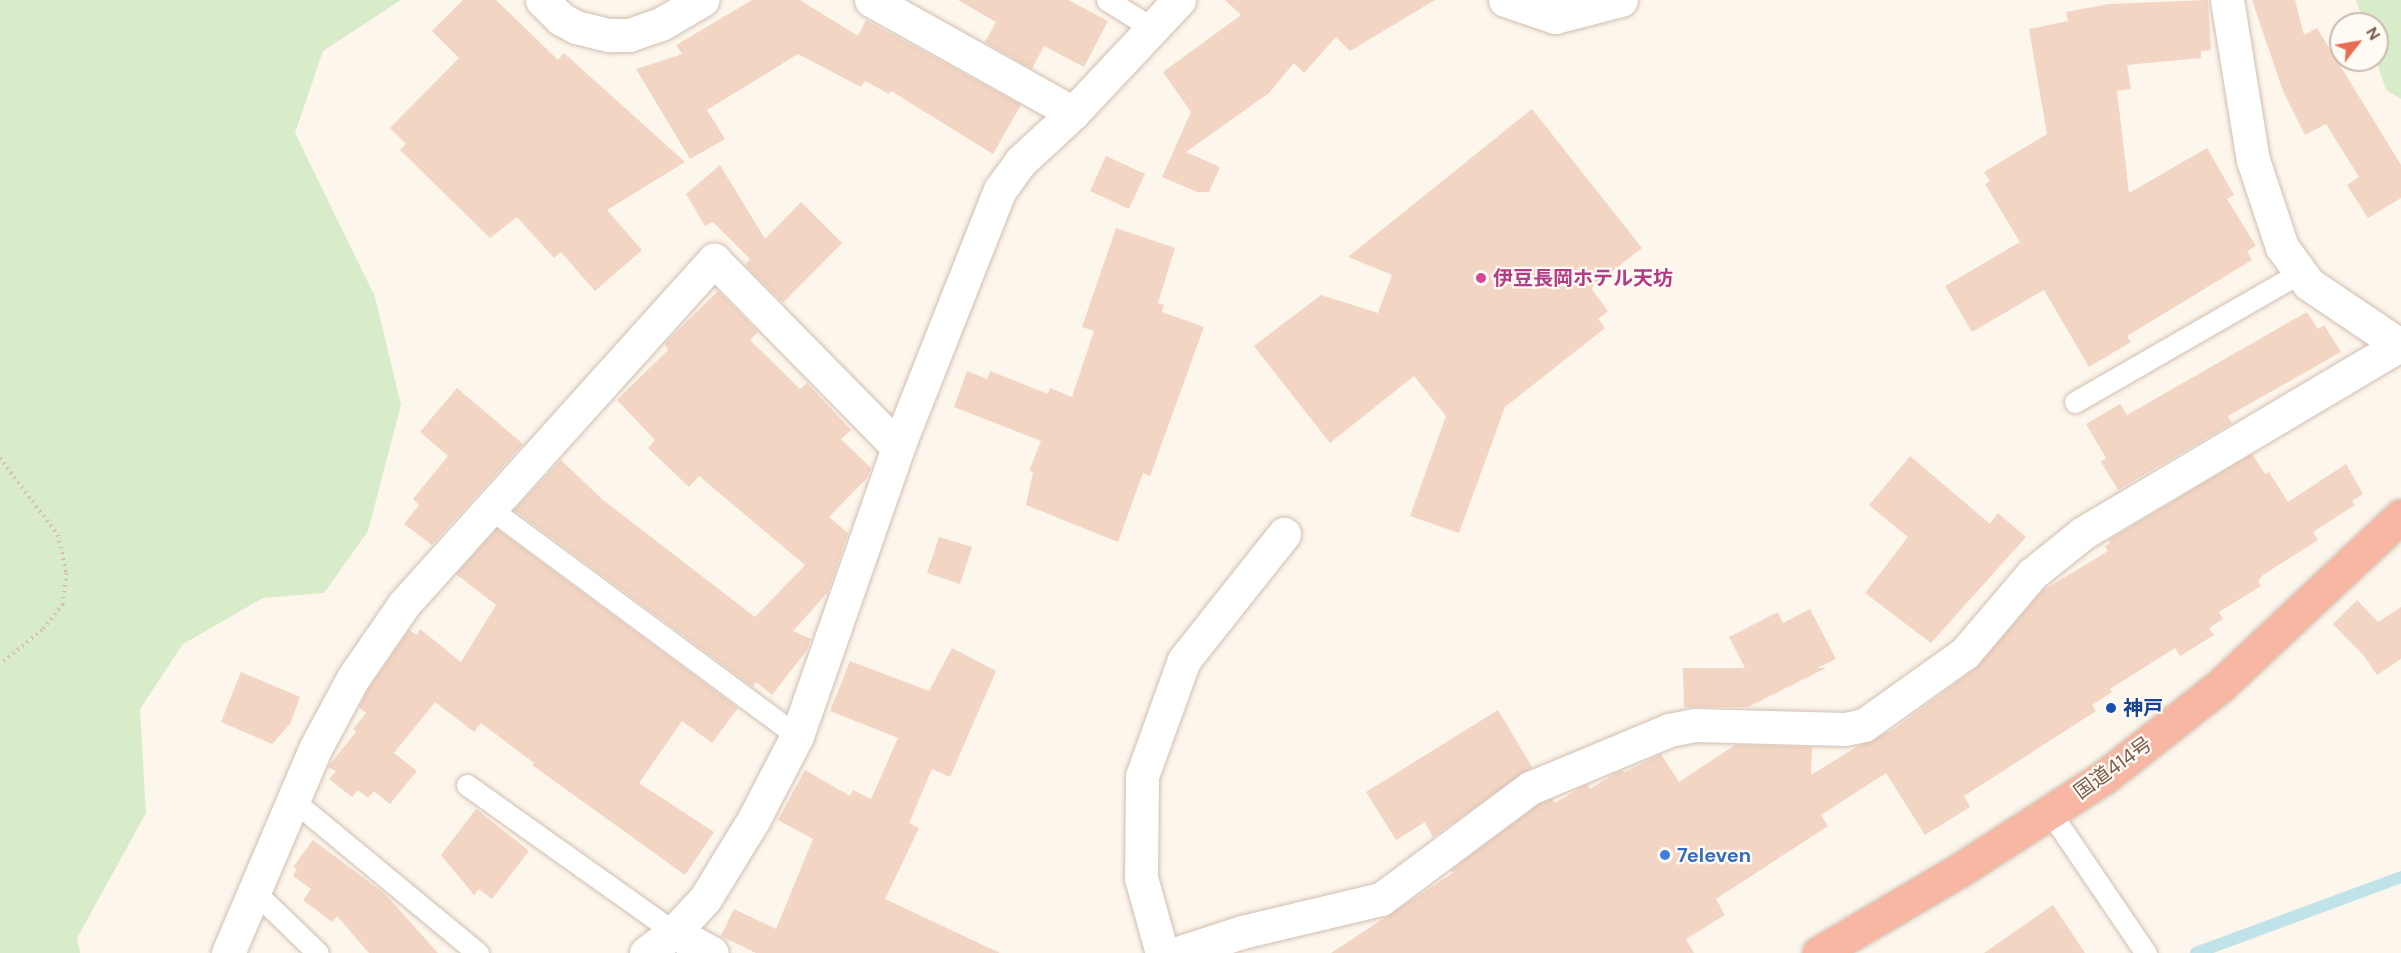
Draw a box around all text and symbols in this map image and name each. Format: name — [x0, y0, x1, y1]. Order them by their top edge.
north arrow — [2329, 12, 2389, 72]
text: N — [2361, 23, 2385, 44]
place label: 伊豆長岡ホテル天坊 — [1493, 266, 1673, 290]
marker: 伊豆長岡ホテル天坊 — [1474, 271, 1488, 285]
place label: 神戸 — [2123, 696, 2163, 720]
marker: 神戸 — [2104, 701, 2118, 715]
street label: 国道414号 — [2069, 732, 2157, 804]
place label: 7eleven — [1677, 843, 1751, 867]
marker: 7eleven — [1658, 848, 1672, 862]

